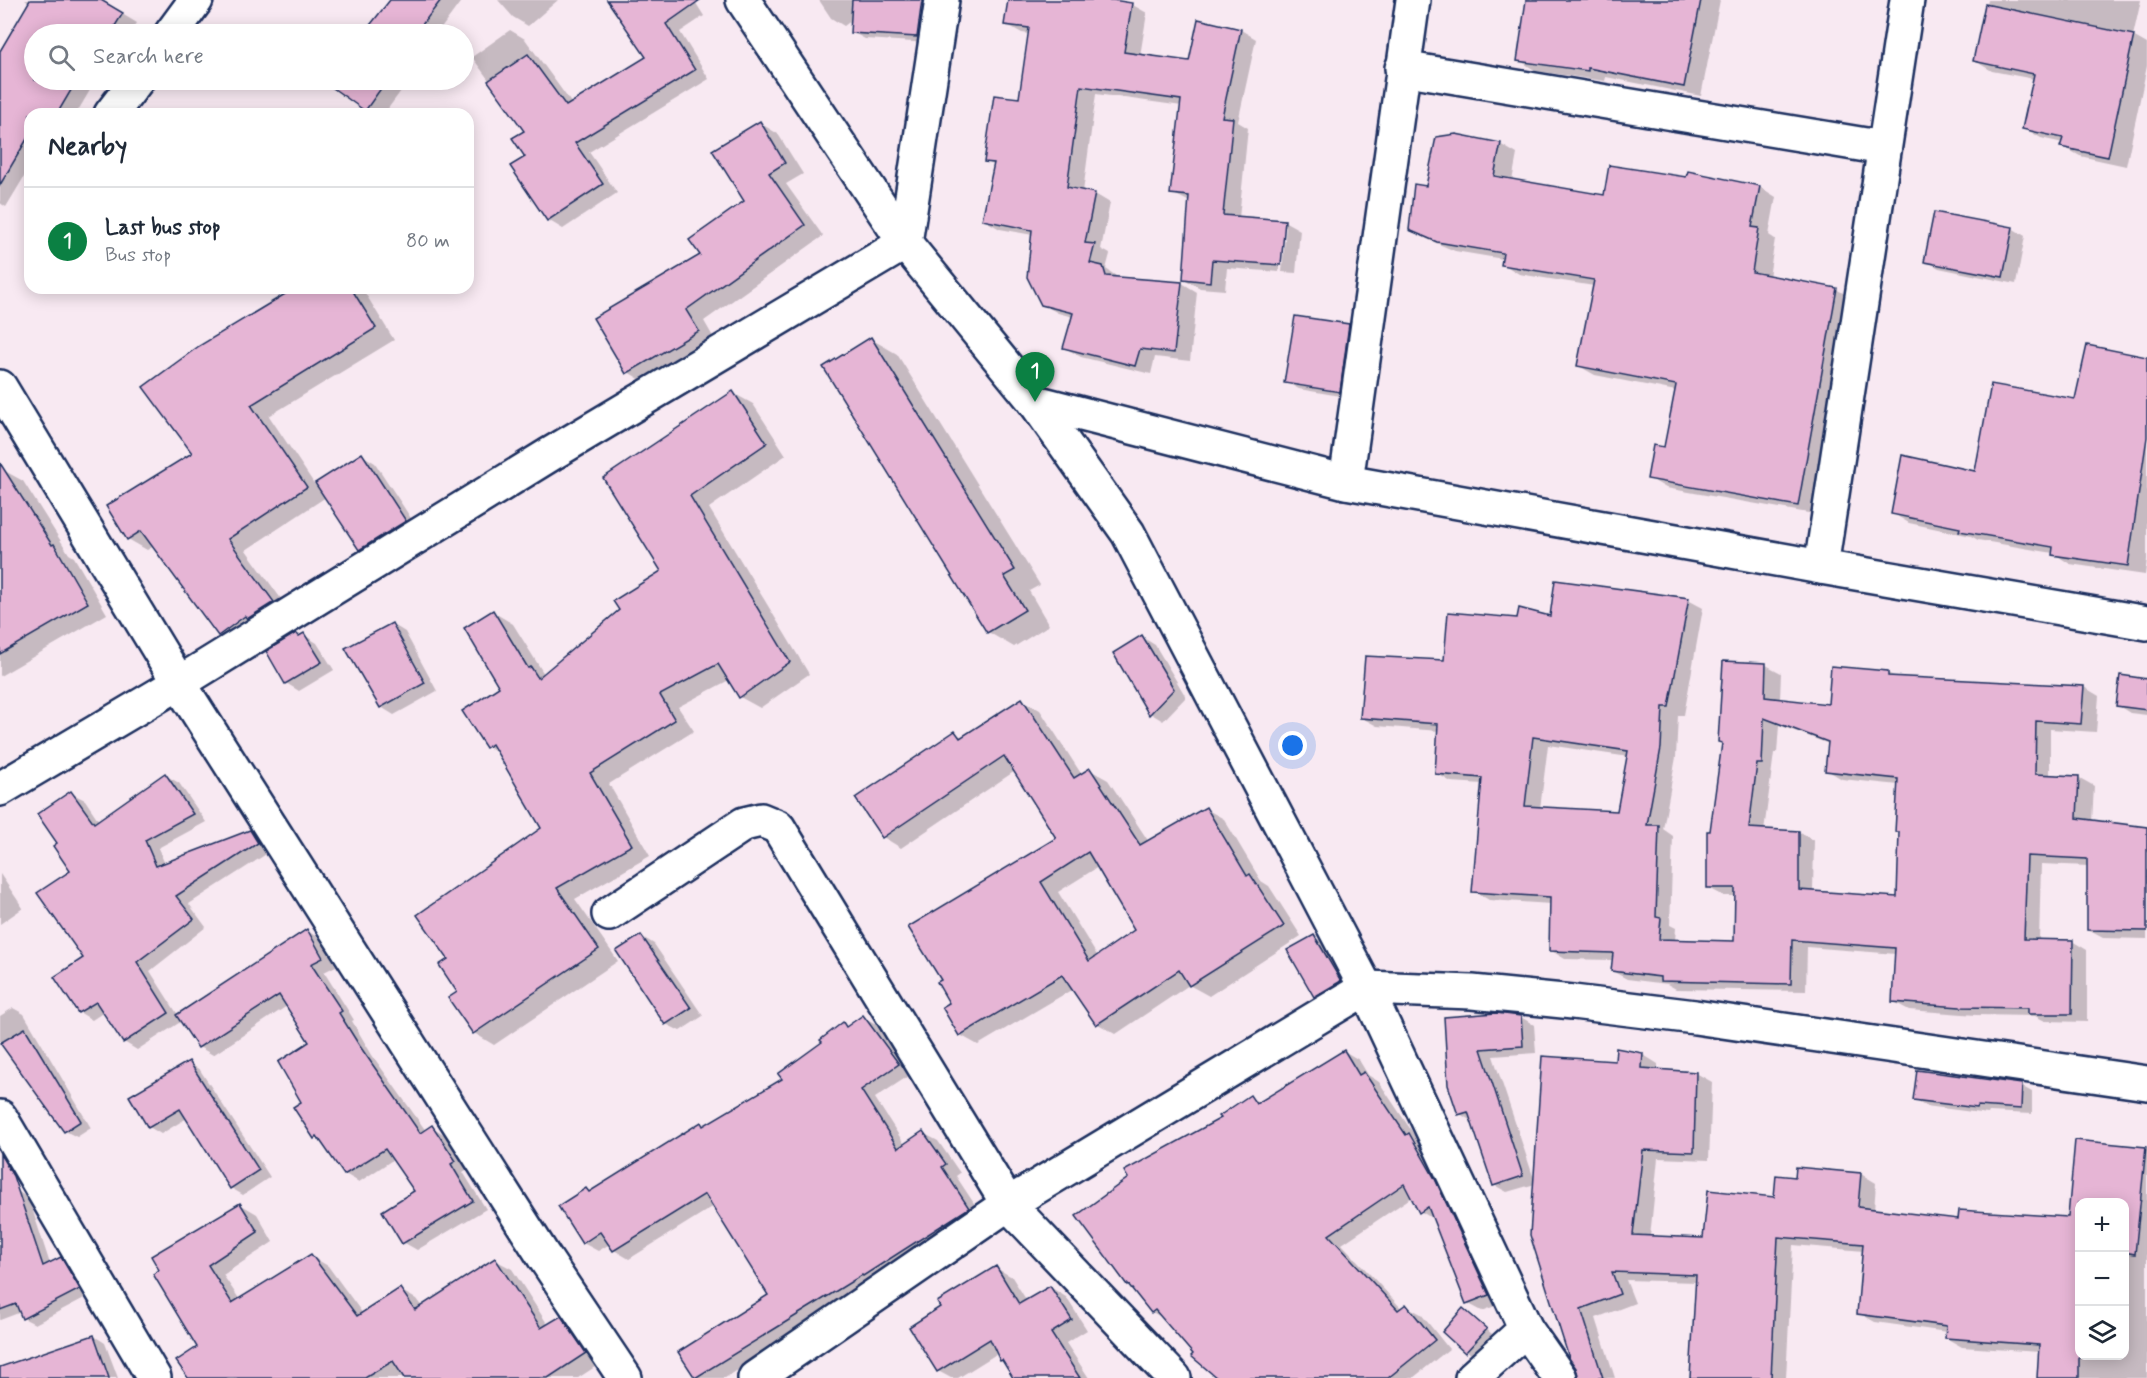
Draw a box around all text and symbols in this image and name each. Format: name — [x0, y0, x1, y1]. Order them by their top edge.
search box — [24, 24, 474, 90]
icon: search — [45, 41, 78, 74]
text: Search here — [93, 43, 204, 71]
text: Nearby — [48, 130, 127, 164]
text: Last bus stop — [105, 214, 221, 242]
text: 1 — [63, 228, 72, 255]
text: 80 m — [406, 228, 450, 255]
text: Bus stop — [105, 242, 171, 269]
pin: 1 — [1016, 352, 1054, 402]
your location — [1278, 731, 1307, 760]
map controls — [2075, 1198, 2129, 1360]
button: + — [2075, 1198, 2129, 1252]
button: − — [2075, 1252, 2129, 1306]
button: layers — [2075, 1306, 2129, 1360]

